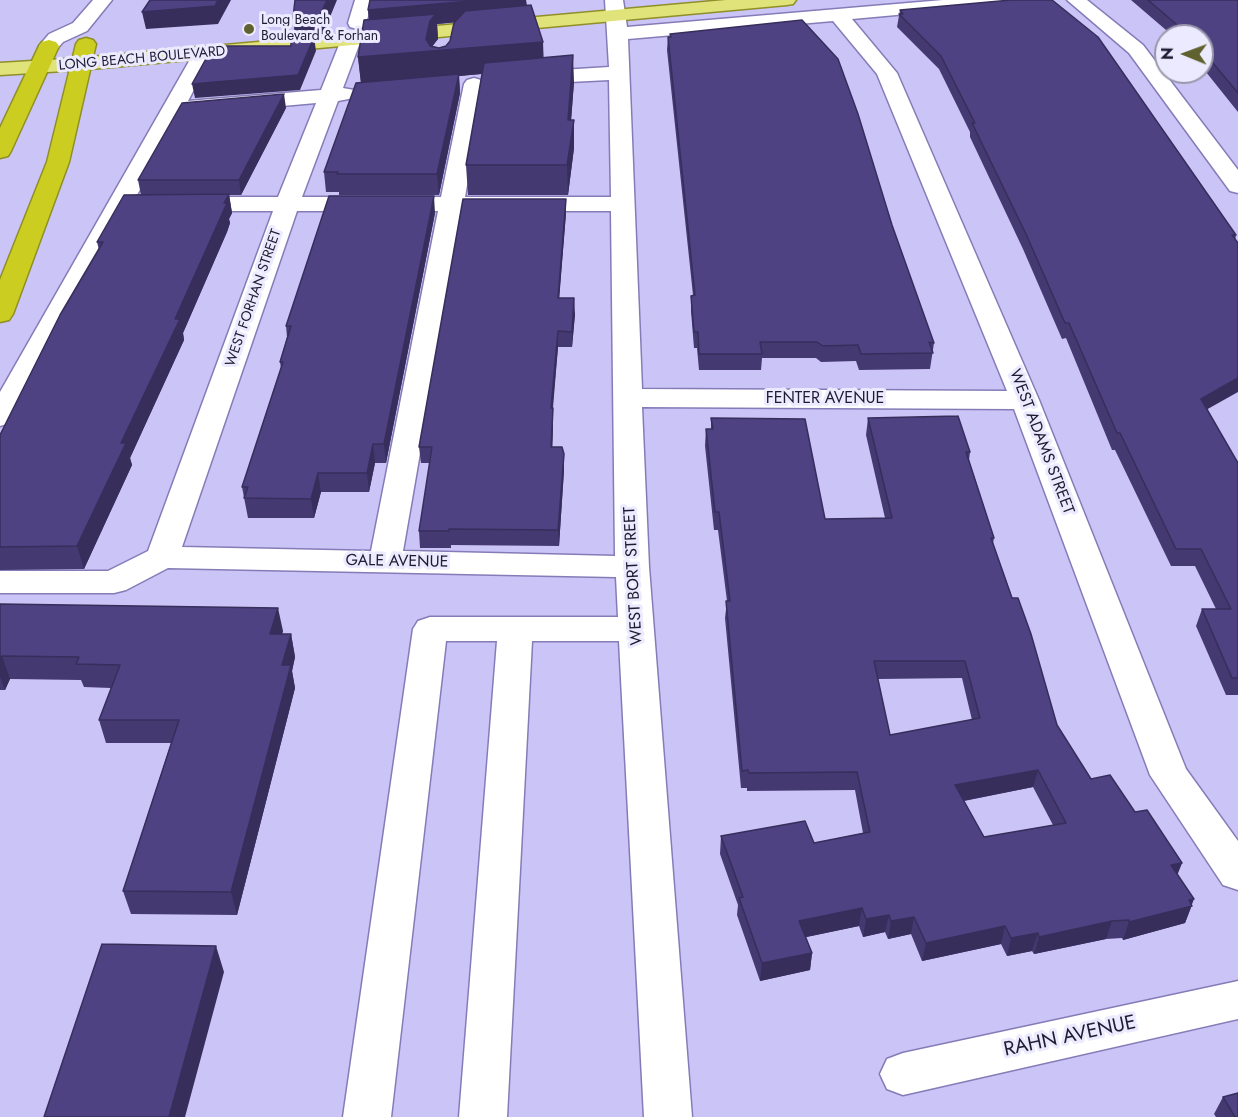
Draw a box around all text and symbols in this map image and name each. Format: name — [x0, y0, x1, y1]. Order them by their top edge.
place label: Long Beach Boulevard & Forhan — [261, 13, 378, 46]
marker: Long Beach Boulevard & Forhan — [242, 22, 256, 36]
north arrow — [1154, 24, 1214, 84]
street label: LONG BEACH BOULEVARD — [58, 43, 226, 75]
text: N — [1156, 47, 1179, 60]
street label: WEST FORHAN STREET — [223, 227, 285, 369]
street label: WEST ADAMS STREET — [1004, 367, 1078, 517]
street label: FENTER AVENUE — [766, 389, 884, 409]
street label: WEST BORT STREET — [621, 506, 647, 646]
street label: GALE AVENUE — [345, 552, 449, 572]
street label: RAHN AVENUE — [1002, 1011, 1138, 1063]

